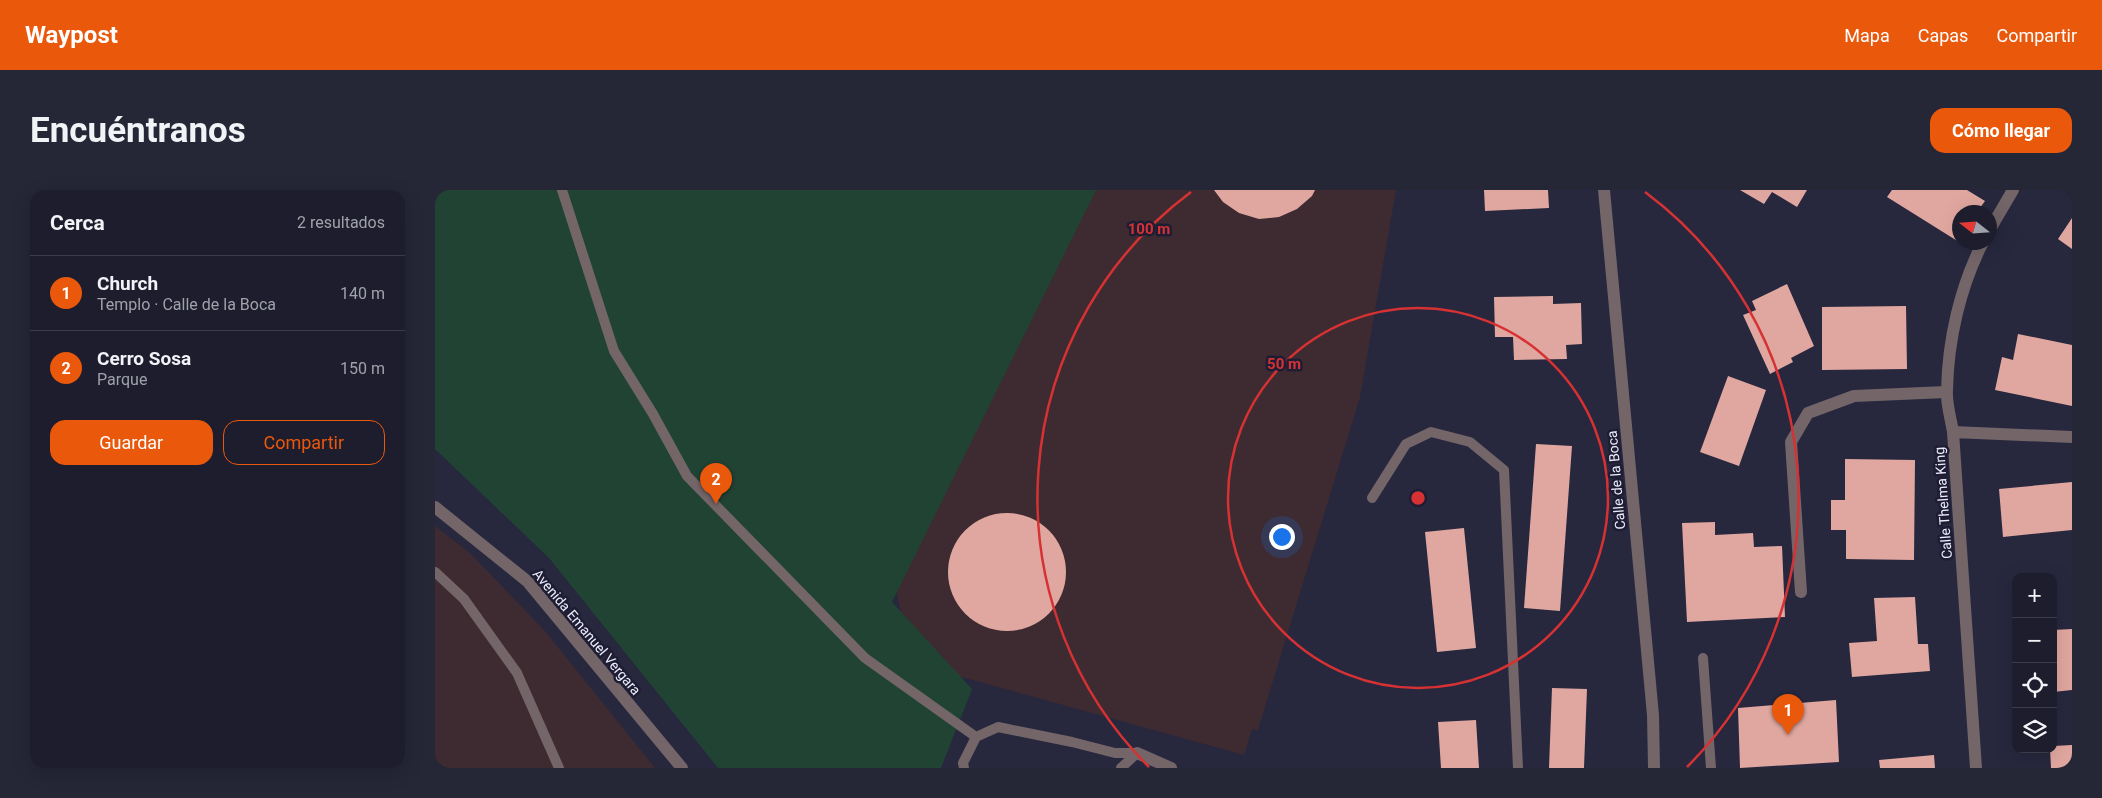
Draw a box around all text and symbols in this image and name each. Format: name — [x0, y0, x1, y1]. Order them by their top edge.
text: Waypost — [25, 21, 118, 49]
text: Mapa — [1844, 25, 1890, 46]
text: Capas — [1918, 25, 1968, 46]
text: Compartir — [1996, 25, 2077, 46]
button: Cómo llegar — [1930, 108, 2072, 153]
text: Encuéntranos — [30, 110, 246, 151]
north arrow — [1952, 205, 1997, 250]
text: Cerca — [50, 211, 105, 235]
text: 2 resultados — [297, 213, 385, 232]
text: 100 m — [1128, 220, 1170, 238]
text: Church — [97, 272, 158, 295]
text: 1 — [61, 284, 71, 303]
text: 140 m — [340, 284, 385, 303]
text: Templo · Calle de la Boca — [97, 295, 276, 314]
text: Cerro Sosa — [97, 347, 191, 370]
text: 50 m — [1267, 355, 1301, 373]
text: 2 — [61, 359, 71, 378]
text: 150 m — [340, 359, 385, 378]
text: Parque — [97, 370, 147, 389]
button: Guardar — [50, 420, 213, 465]
button: Compartir — [223, 420, 385, 465]
street label: Calle de la Boca — [1604, 430, 1628, 530]
street label: Calle Thelma King — [1931, 446, 1955, 560]
pin: 2 — [700, 463, 732, 504]
centre of rings — [1409, 489, 1427, 507]
your location — [1269, 524, 1295, 550]
street label: Avenida Emanuel Vergara — [530, 566, 644, 698]
map controls — [2012, 573, 2057, 753]
button: + — [2012, 573, 2057, 618]
button: − — [2012, 618, 2057, 663]
button: locate — [2012, 663, 2057, 708]
pin: 1 — [1772, 694, 1804, 735]
button: layers — [2012, 708, 2057, 753]

